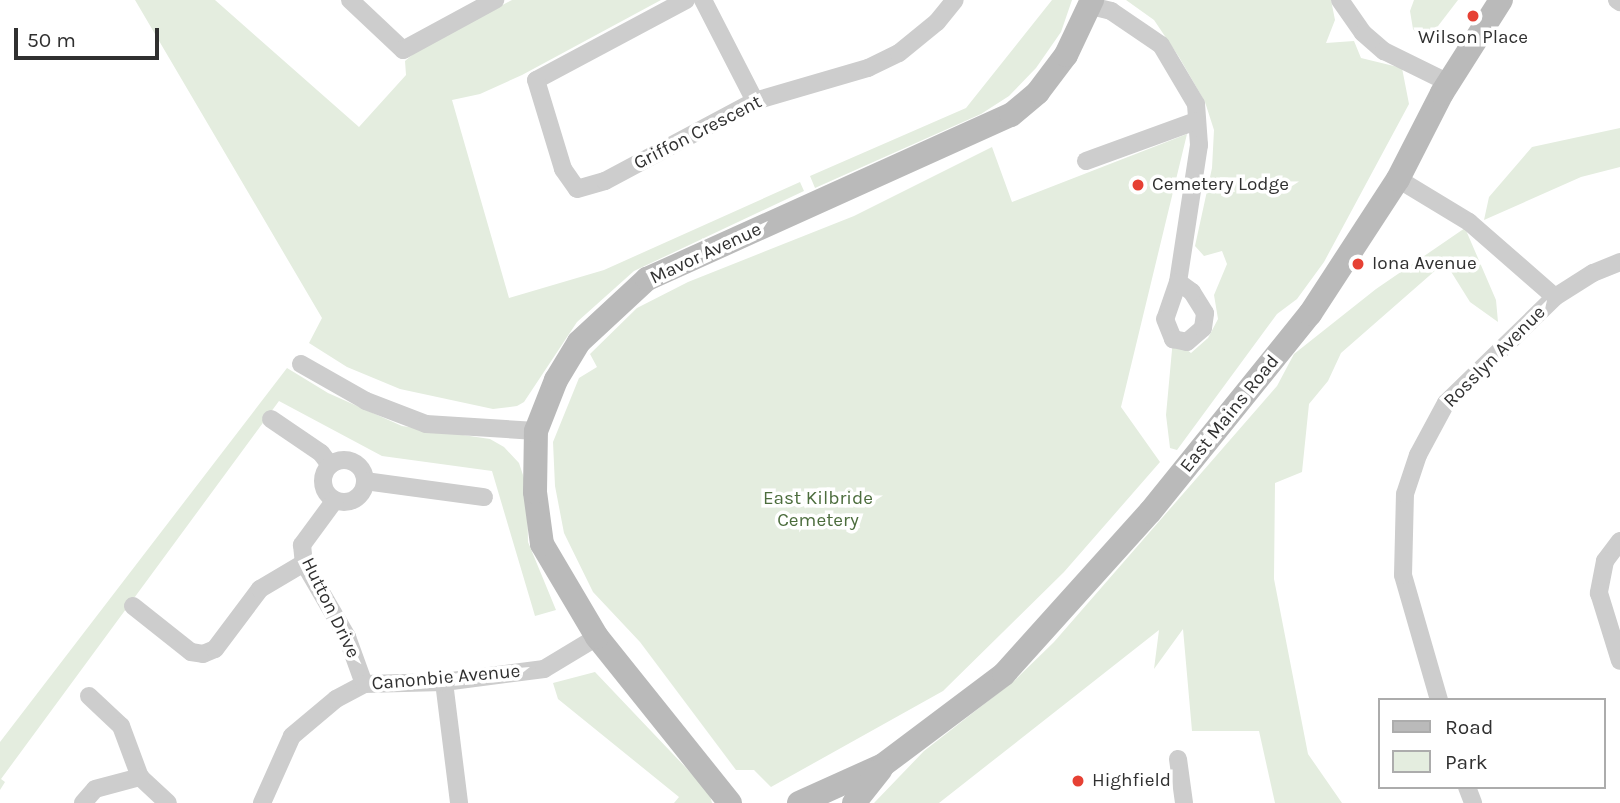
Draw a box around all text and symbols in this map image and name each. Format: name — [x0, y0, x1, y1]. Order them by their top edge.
marker: Wilson Place — [1465, 8, 1481, 24]
scale bar — [18, 14, 163, 58]
place label: Wilson Place — [1418, 27, 1528, 49]
text: 50 m — [27, 28, 76, 52]
street label: Griffon Crescent — [630, 91, 766, 175]
place label: Cemetery Lodge — [1152, 174, 1289, 196]
marker: Cemetery Lodge — [1130, 177, 1146, 193]
street label: Mavor Avenue — [647, 218, 765, 290]
place label: Iona Avenue — [1372, 253, 1477, 275]
marker: Iona Avenue — [1350, 256, 1366, 272]
street label: Rosslyn Avenue — [1439, 301, 1551, 413]
street label: East Mains Road — [1176, 351, 1284, 477]
park label: East Kilbride Cemetery — [763, 488, 873, 532]
street label: Hutton Drive — [296, 554, 364, 662]
street label: Canonbie Avenue — [371, 660, 521, 696]
legend — [1378, 698, 1606, 789]
text: Road — [1445, 715, 1493, 739]
text: Park — [1445, 750, 1488, 774]
place label: Highfield — [1092, 770, 1171, 792]
marker: Highfield — [1070, 773, 1086, 789]

